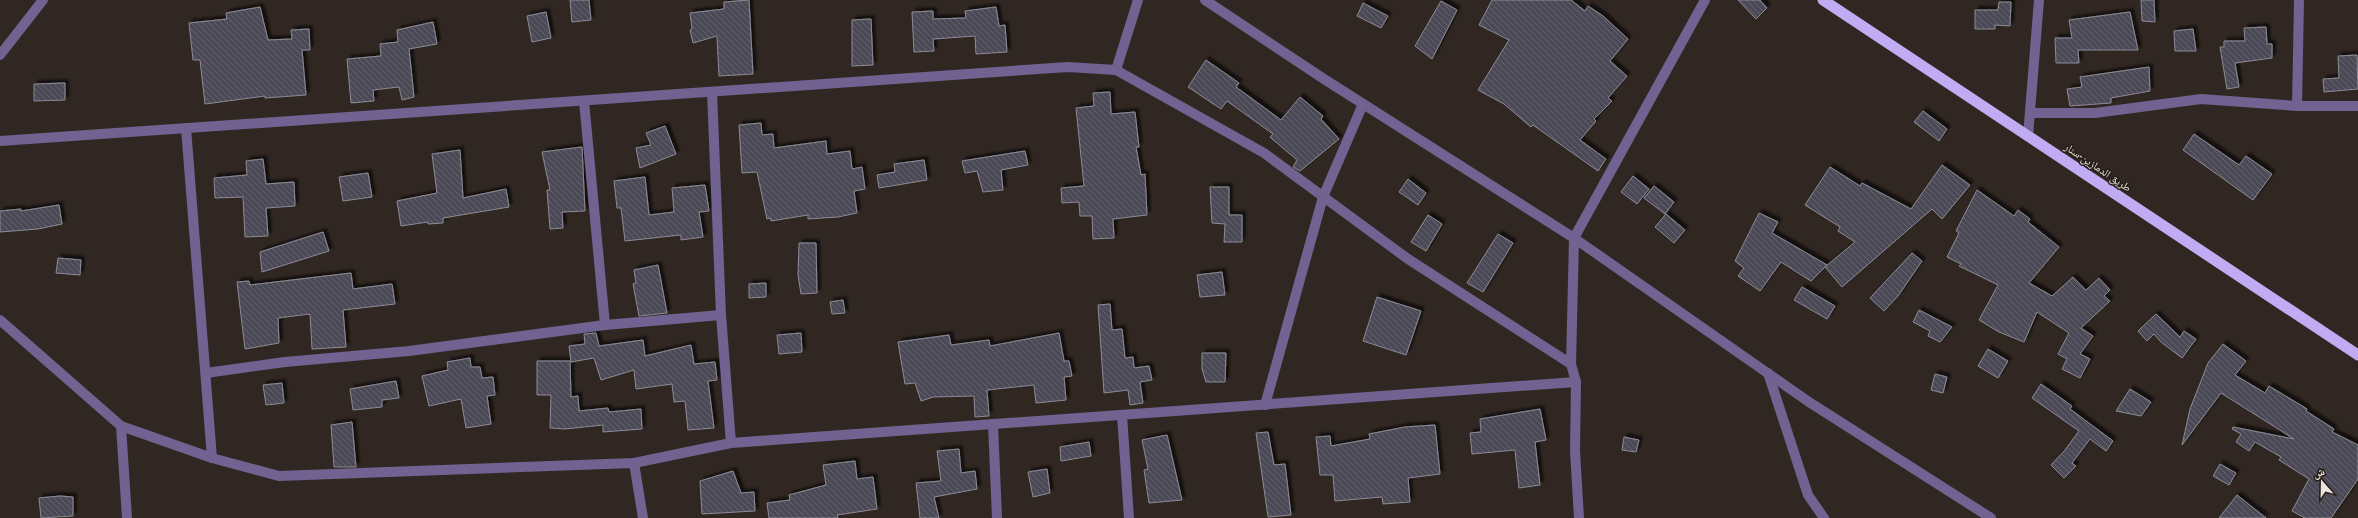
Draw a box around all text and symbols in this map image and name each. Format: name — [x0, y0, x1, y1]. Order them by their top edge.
street label: طريق الدمازين-سنار — [2061, 139, 2134, 195]
north arrow — [2302, 462, 2342, 502]
text: ش — [2311, 464, 2327, 482]

